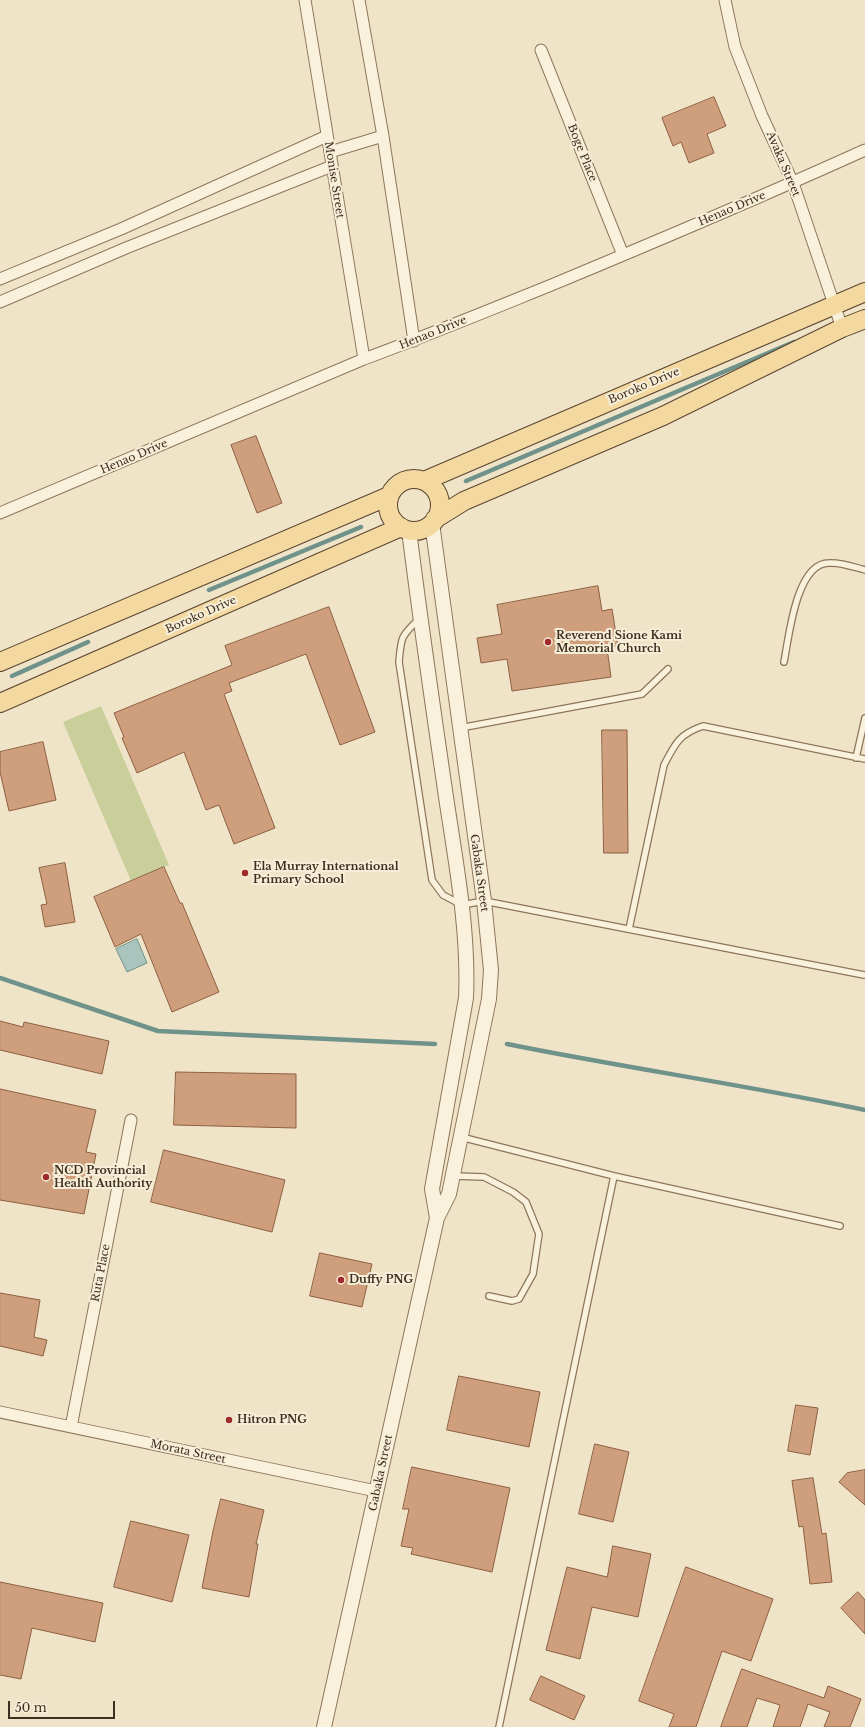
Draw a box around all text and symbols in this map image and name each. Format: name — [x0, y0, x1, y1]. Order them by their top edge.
street label: Boge Place — [564, 122, 600, 184]
street label: Avaka Street — [763, 129, 803, 199]
street label: Monise Street — [321, 141, 347, 219]
street label: Henao Drive — [696, 189, 768, 229]
street label: Henao Drive — [397, 313, 469, 353]
street label: Boroko Drive — [606, 365, 682, 407]
street label: Henao Drive — [98, 437, 170, 477]
street label: Boroko Drive — [164, 593, 238, 637]
place label: Reverend Sione Kami Memorial Church — [556, 629, 682, 655]
marker: Reverend Sione Kami Memorial Church — [543, 637, 553, 647]
street label: Gabaka Street — [467, 833, 491, 913]
place label: Ela Murray International Primary School — [253, 860, 399, 886]
marker: Ela Murray International Primary School — [240, 868, 250, 878]
place label: NCD Provincial Health Authority — [54, 1164, 152, 1190]
marker: NCD Provincial Health Authority — [41, 1172, 51, 1182]
street label: Ruta Place — [89, 1243, 113, 1303]
place label: Duffy PNG — [349, 1273, 413, 1287]
marker: Duffy PNG — [336, 1275, 346, 1285]
place label: Hitron PNG — [237, 1413, 307, 1427]
marker: Hitron PNG — [224, 1415, 234, 1425]
street label: Gabaka Street — [366, 1433, 396, 1513]
street label: Morata Street — [149, 1438, 227, 1466]
scale bar — [10, 1693, 117, 1719]
text: 50 m — [15, 1700, 47, 1715]

